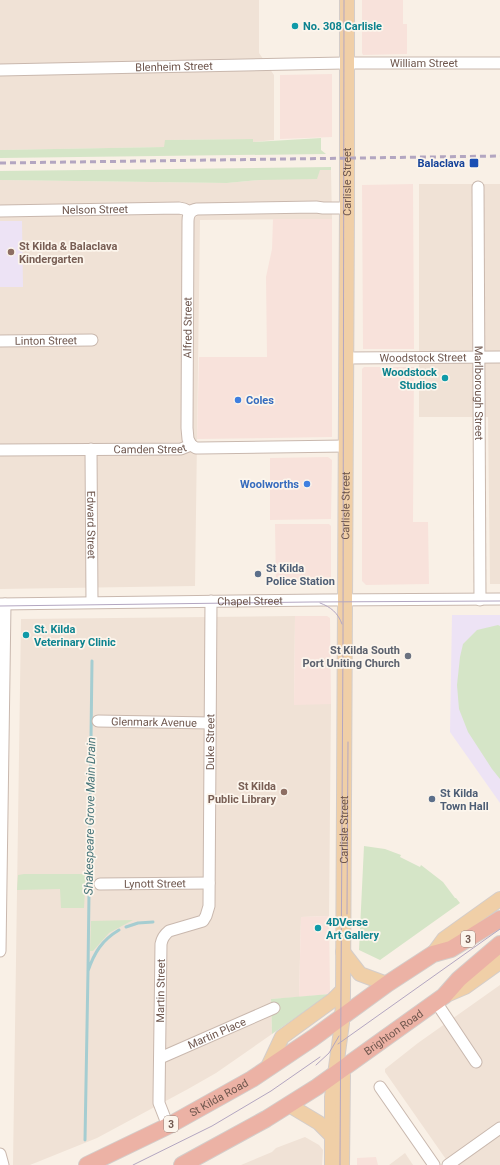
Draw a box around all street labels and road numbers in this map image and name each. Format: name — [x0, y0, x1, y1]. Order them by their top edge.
street label: William Street — [390, 57, 458, 70]
street label: Blenheim Street — [135, 59, 213, 74]
street label: Carlisle Street — [340, 147, 354, 216]
street label: Nelson Street — [62, 202, 129, 216]
street label: Alfred Street — [181, 297, 194, 358]
street label: Linton Street — [15, 334, 78, 347]
street label: Marlborough Street — [472, 346, 486, 441]
street label: Woodstock Street — [379, 351, 467, 364]
street label: Camden Street — [114, 441, 189, 456]
street label: Carlisle Street — [339, 471, 352, 540]
street label: Edward Street — [85, 491, 98, 560]
street label: Chapel Street — [217, 594, 283, 608]
street label: Duke Street — [203, 713, 217, 770]
street label: Glenmark Avenue — [111, 715, 197, 729]
street label: Carlisle Street — [337, 795, 351, 864]
street label: Lynott Street — [124, 877, 186, 890]
road number: 3 — [461, 931, 475, 947]
street label: Martin Street — [153, 958, 167, 1023]
street label: Brighton Road — [361, 1007, 425, 1058]
street label: Martin Place — [186, 1015, 248, 1051]
street label: St Kilda Road — [187, 1076, 250, 1119]
road number: 3 — [164, 1116, 178, 1132]

